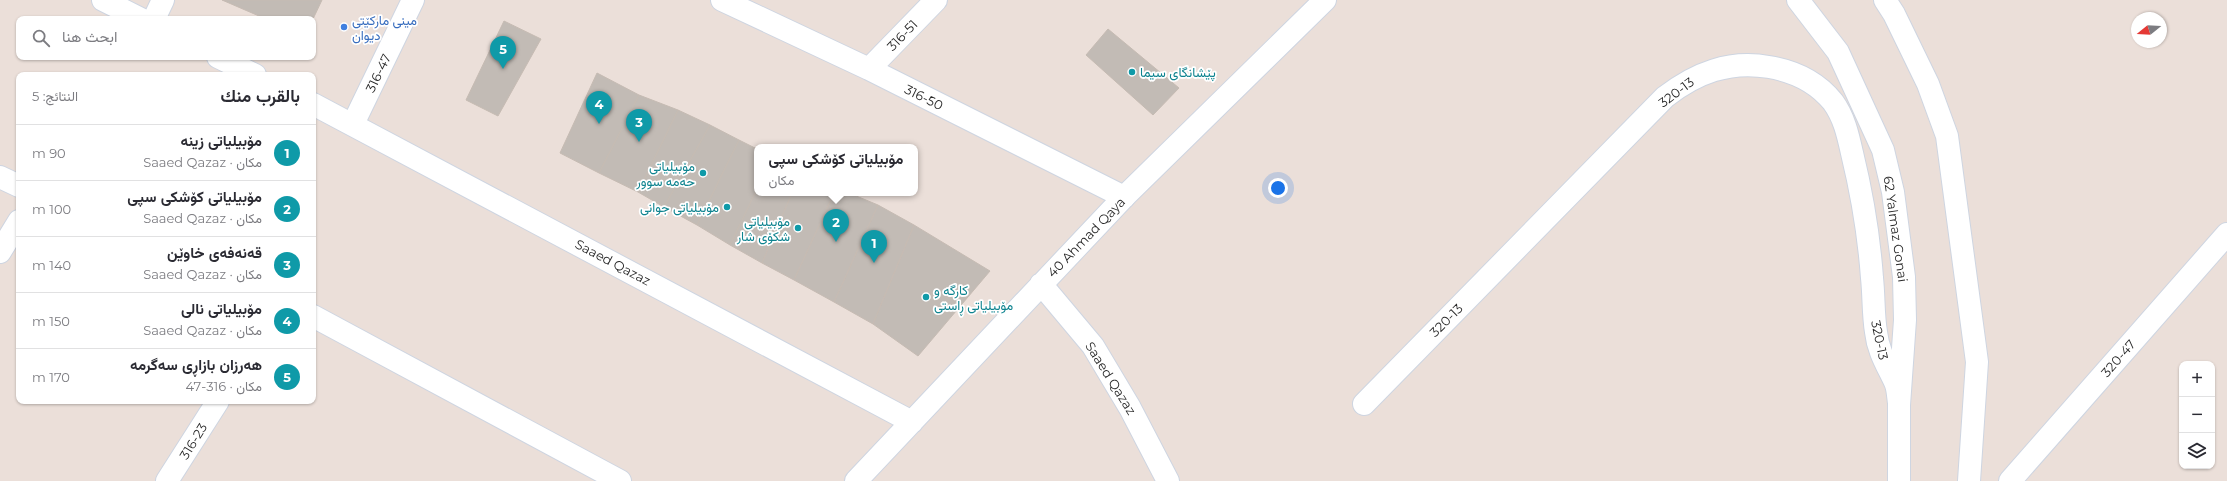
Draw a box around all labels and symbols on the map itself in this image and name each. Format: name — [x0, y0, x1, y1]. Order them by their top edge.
place label: مینی مارکێتی دیوان — [352, 12, 417, 44]
north arrow — [2131, 12, 2167, 48]
street label: 316-51 — [883, 16, 921, 54]
marker: مینی مارکێتی دیوان — [339, 22, 349, 32]
pin: 5 — [490, 36, 516, 69]
street label: 316-47 — [362, 51, 394, 95]
place label: پێشانگای سیما — [1140, 64, 1216, 82]
marker: پێشانگای سیما — [1127, 67, 1137, 77]
street label: 320-13 — [1655, 74, 1697, 110]
street label: 316-50 — [902, 81, 946, 113]
pin: 4 — [586, 91, 612, 124]
pin: 3 — [626, 109, 652, 142]
place label: مۆبیلیاتی حەمە سوور — [635, 158, 695, 190]
marker: مۆبیلیاتی حەمە سوور — [698, 168, 708, 178]
street label: 62 Yalmaz Gonai — [1881, 175, 1911, 283]
your location — [1268, 178, 1288, 198]
street label: 40 Ahmad Qaya — [1044, 194, 1128, 280]
place label: مۆبیلیاتی جوانی — [640, 199, 719, 216]
marker: مۆبیلیاتی جوانی — [722, 202, 732, 212]
pin: 2 — [823, 209, 849, 242]
place label: مۆبیلیاتی شکۆی شار — [736, 213, 790, 245]
marker: مۆبیلیاتی شکۆی شار — [793, 223, 803, 233]
pin: 1 — [861, 230, 887, 263]
street label: Saaed Qazaz — [573, 235, 654, 289]
place label: کارگە و مۆبیلیاتی ڕاستی — [934, 282, 1013, 316]
marker: کارگە و مۆبیلیاتی ڕاستی — [921, 292, 931, 302]
street label: 320-13 — [1426, 300, 1466, 340]
street label: 320-13 — [1868, 319, 1892, 361]
street label: 320-47 — [2098, 336, 2139, 380]
street label: Saaed Qazaz — [1082, 339, 1140, 418]
street label: 316-23 — [176, 420, 210, 462]

